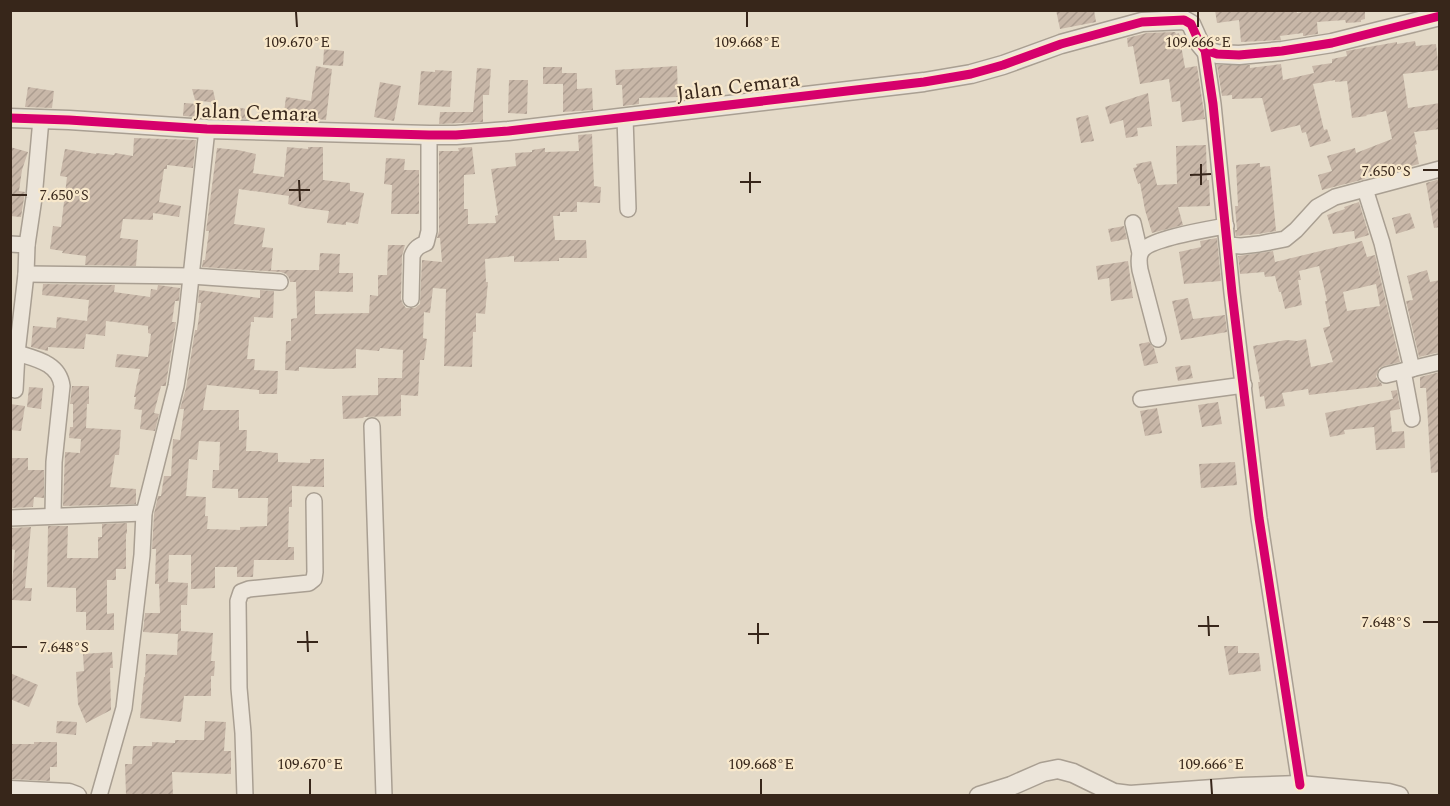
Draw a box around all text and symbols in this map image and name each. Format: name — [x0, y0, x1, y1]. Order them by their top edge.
text: 109.670°E — [264, 31, 330, 54]
text: 109.668°E — [714, 31, 780, 54]
text: 109.666°E — [1165, 31, 1231, 54]
street label: Jalan Cemara — [675, 63, 802, 110]
street label: Jalan Cemara — [193, 95, 319, 131]
text: 7.650°S — [1361, 160, 1411, 183]
text: 7.650°S — [39, 184, 89, 207]
text: 7.648°S — [1361, 611, 1411, 634]
text: 7.648°S — [39, 636, 89, 659]
text: 109.670°E — [277, 753, 343, 776]
text: 109.668°E — [728, 753, 794, 776]
text: 109.666°E — [1178, 753, 1244, 776]

